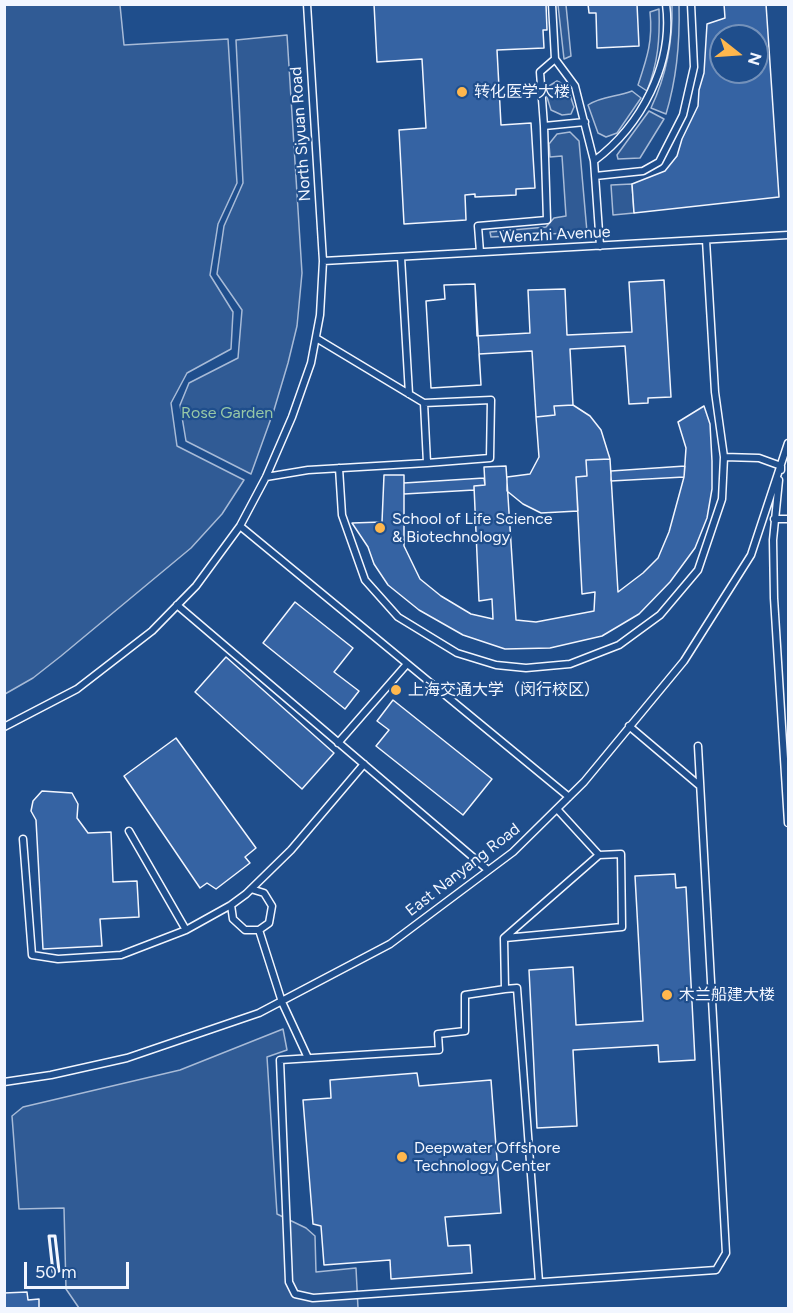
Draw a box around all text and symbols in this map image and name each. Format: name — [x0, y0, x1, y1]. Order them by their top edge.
north arrow — [709, 24, 769, 84]
text: N — [744, 50, 766, 68]
street label: North Siyuan Road — [287, 66, 315, 202]
place label: 转化医学大楼 — [474, 82, 570, 102]
marker: 转化医学大楼 — [455, 85, 469, 99]
street label: Wenzhi Avenue — [499, 223, 611, 247]
park label: Rose Garden — [181, 403, 273, 423]
place label: School of Life Science & Biotechnology — [392, 509, 552, 547]
marker: School of Life Science & Biotechnology — [373, 521, 387, 535]
place label: 上海交通大学（闵行校区） — [408, 680, 600, 700]
marker: 上海交通大学（闵行校区） — [389, 683, 403, 697]
street label: East Nanyang Road — [402, 819, 524, 921]
place label: 木兰船建大楼 — [679, 985, 775, 1005]
marker: 木兰船建大楼 — [660, 988, 674, 1002]
place label: Deepwater Offshore Technology Center — [414, 1138, 560, 1176]
marker: Deepwater Offshore Technology Center — [395, 1150, 409, 1164]
scale bar — [27, 1250, 132, 1288]
text: 50 m — [35, 1261, 77, 1283]

